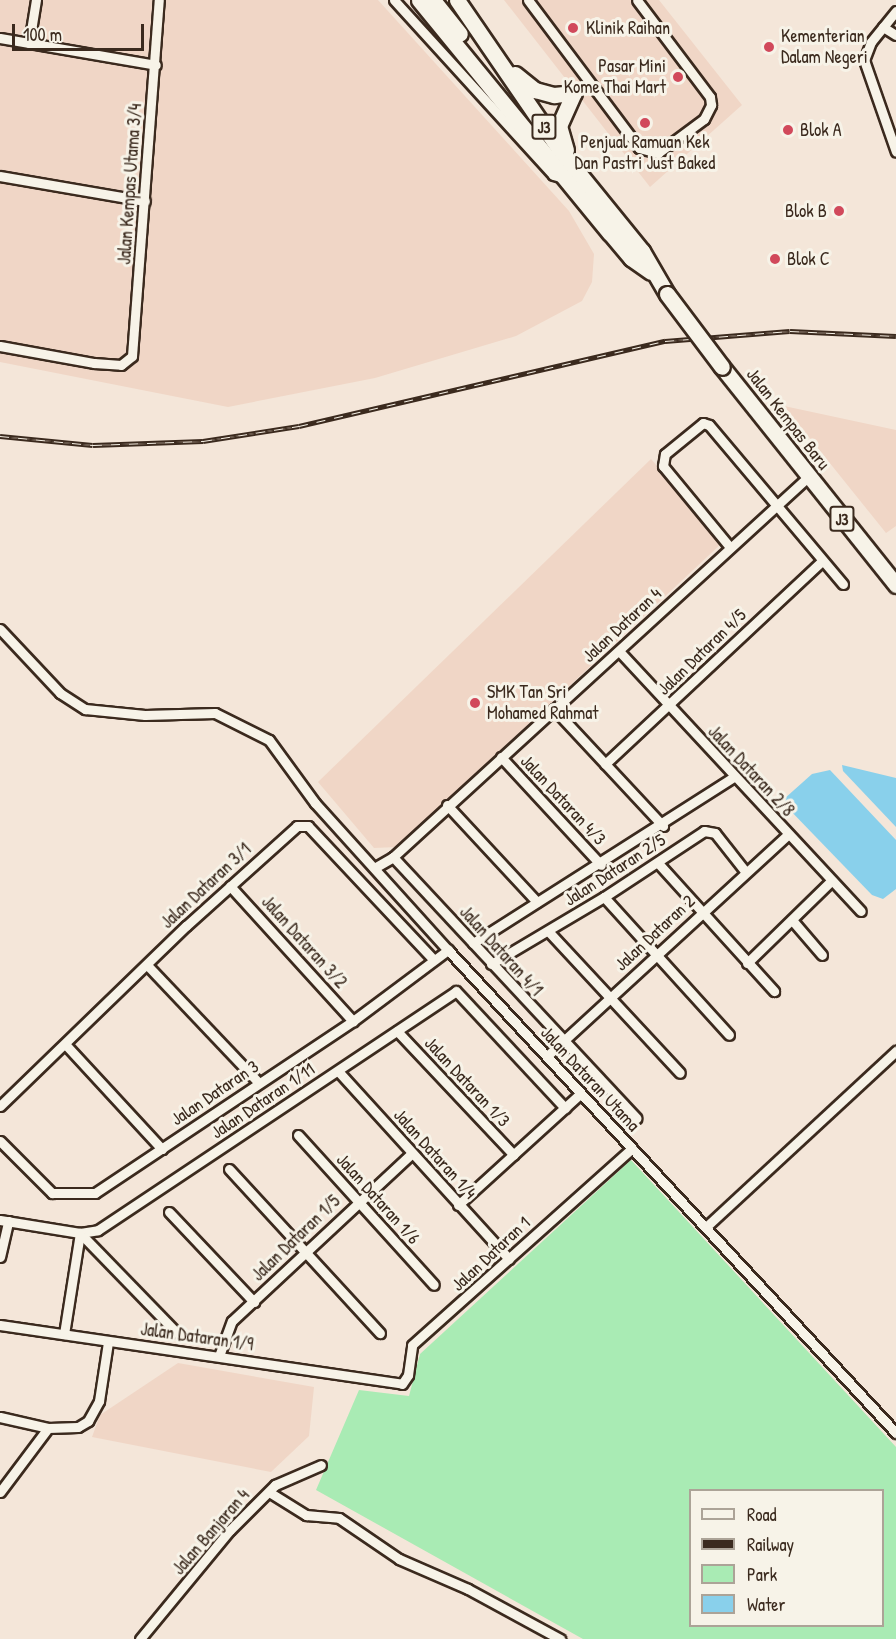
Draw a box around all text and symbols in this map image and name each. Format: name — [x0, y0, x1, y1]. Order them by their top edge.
scale bar — [15, 12, 147, 50]
place label: Klinik Raihan — [586, 17, 670, 39]
marker: Klinik Raihan — [564, 19, 582, 37]
text: 100 m — [23, 22, 62, 47]
place label: Kementerian Dalam Negeri — [781, 26, 868, 68]
marker: Kementerian Dalam Negeri — [762, 40, 776, 54]
place label: Pasar Mini Kome Thai Mart — [564, 56, 666, 98]
marker: Pasar Mini Kome Thai Mart — [671, 70, 685, 84]
street label: Jalan Kempas Utama 3/4 — [114, 103, 146, 265]
road number: J3 — [530, 114, 558, 140]
marker: Penjual Ramuan Kek Dan Pastri Just Baked — [638, 116, 652, 130]
place label: Blok A — [800, 119, 842, 141]
marker: Blok A — [781, 123, 795, 137]
place label: Penjual Ramuan Kek Dan Pastri Just Baked — [575, 132, 715, 174]
place label: Blok B — [785, 200, 827, 222]
marker: Blok B — [832, 204, 846, 218]
place label: Blok C — [787, 248, 830, 270]
marker: Blok C — [768, 252, 782, 266]
street label: Jalan Kempas Baru — [742, 364, 834, 474]
road number: J3 — [828, 506, 856, 532]
street label: Jalan Dataran 4 — [578, 583, 666, 667]
street label: Jalan Dataran 4/5 — [653, 604, 751, 700]
place label: SMK Tan Sri Mohamed Rahmat — [487, 682, 598, 724]
marker: SMK Tan Sri Mohamed Rahmat — [468, 696, 482, 710]
street label: Jalan Dataran 2/8 — [703, 721, 799, 821]
street label: Jalan Dataran 4/3 — [516, 750, 610, 850]
street label: Jalan Dataran 2/5 — [560, 829, 670, 911]
street label: Jalan Dataran 3/1 — [157, 839, 255, 933]
street label: Jalan Dataran 3/2 — [257, 891, 351, 993]
street label: Jalan Dataran 2 — [611, 891, 699, 975]
street label: Jalan Dataran 4/1 — [455, 901, 547, 1001]
street label: Jalan Dataran Utama — [536, 1022, 644, 1136]
street label: Jalan Dataran 1/3 — [420, 1033, 514, 1131]
street label: Jalan Dataran 3 — [167, 1056, 263, 1130]
street label: Jalan Dataran 1/11 — [207, 1058, 319, 1144]
street label: Jalan Dataran 1/4 — [389, 1104, 481, 1204]
street label: Jalan Dataran 1/6 — [332, 1149, 424, 1249]
street label: Jalan Dataran 1/5 — [247, 1190, 345, 1286]
street label: Jalan Dataran 1 — [447, 1212, 535, 1296]
street label: Jalan Dataran 1/9 — [139, 1318, 255, 1356]
street label: Jalan Banjaran 4 — [168, 1485, 254, 1579]
legend — [689, 1489, 884, 1627]
text: Road — [747, 1502, 777, 1527]
text: Railway — [747, 1532, 794, 1557]
text: Park — [747, 1562, 777, 1587]
text: Water — [747, 1592, 785, 1617]

